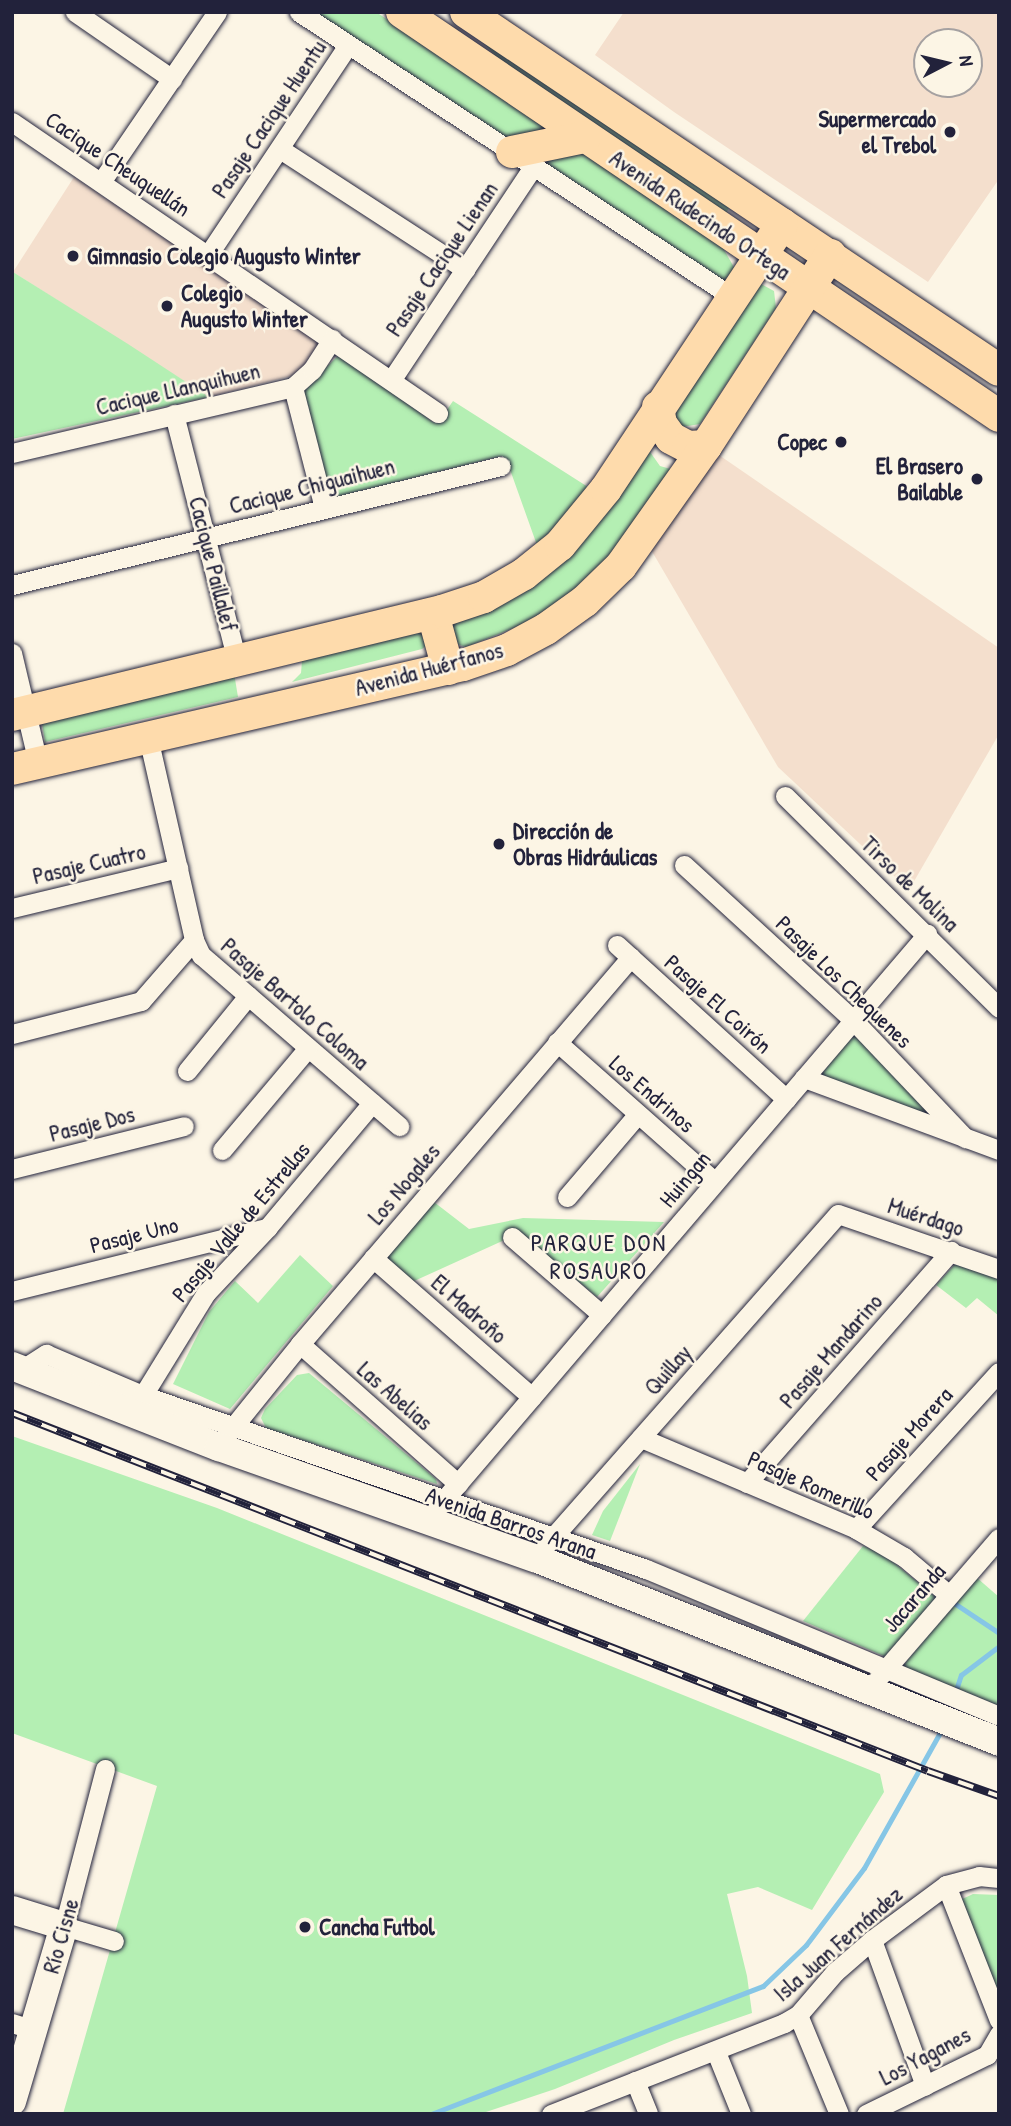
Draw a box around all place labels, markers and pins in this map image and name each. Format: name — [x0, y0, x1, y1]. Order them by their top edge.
place label: Supermercado el Trebol — [819, 105, 936, 159]
marker: Supermercado el Trebol — [942, 124, 958, 140]
place label: Gimnasio Colegio Augusto Winter — [87, 242, 361, 270]
marker: Gimnasio Colegio Augusto Winter — [65, 248, 81, 264]
place label: Colegio Augusto Winter — [181, 279, 308, 333]
marker: Colegio Augusto Winter — [159, 298, 175, 314]
place label: Copec — [777, 428, 827, 456]
marker: Copec — [833, 434, 849, 450]
place label: El Brasero Bailable — [876, 452, 963, 506]
marker: El Brasero Bailable — [969, 471, 985, 487]
place label: Dirección de Obras Hidráulicas — [513, 817, 657, 871]
marker: Dirección de Obras Hidráulicas — [491, 836, 507, 852]
place label: Cancha Futbol — [319, 1913, 435, 1941]
marker: Cancha Futbol — [297, 1919, 313, 1935]

